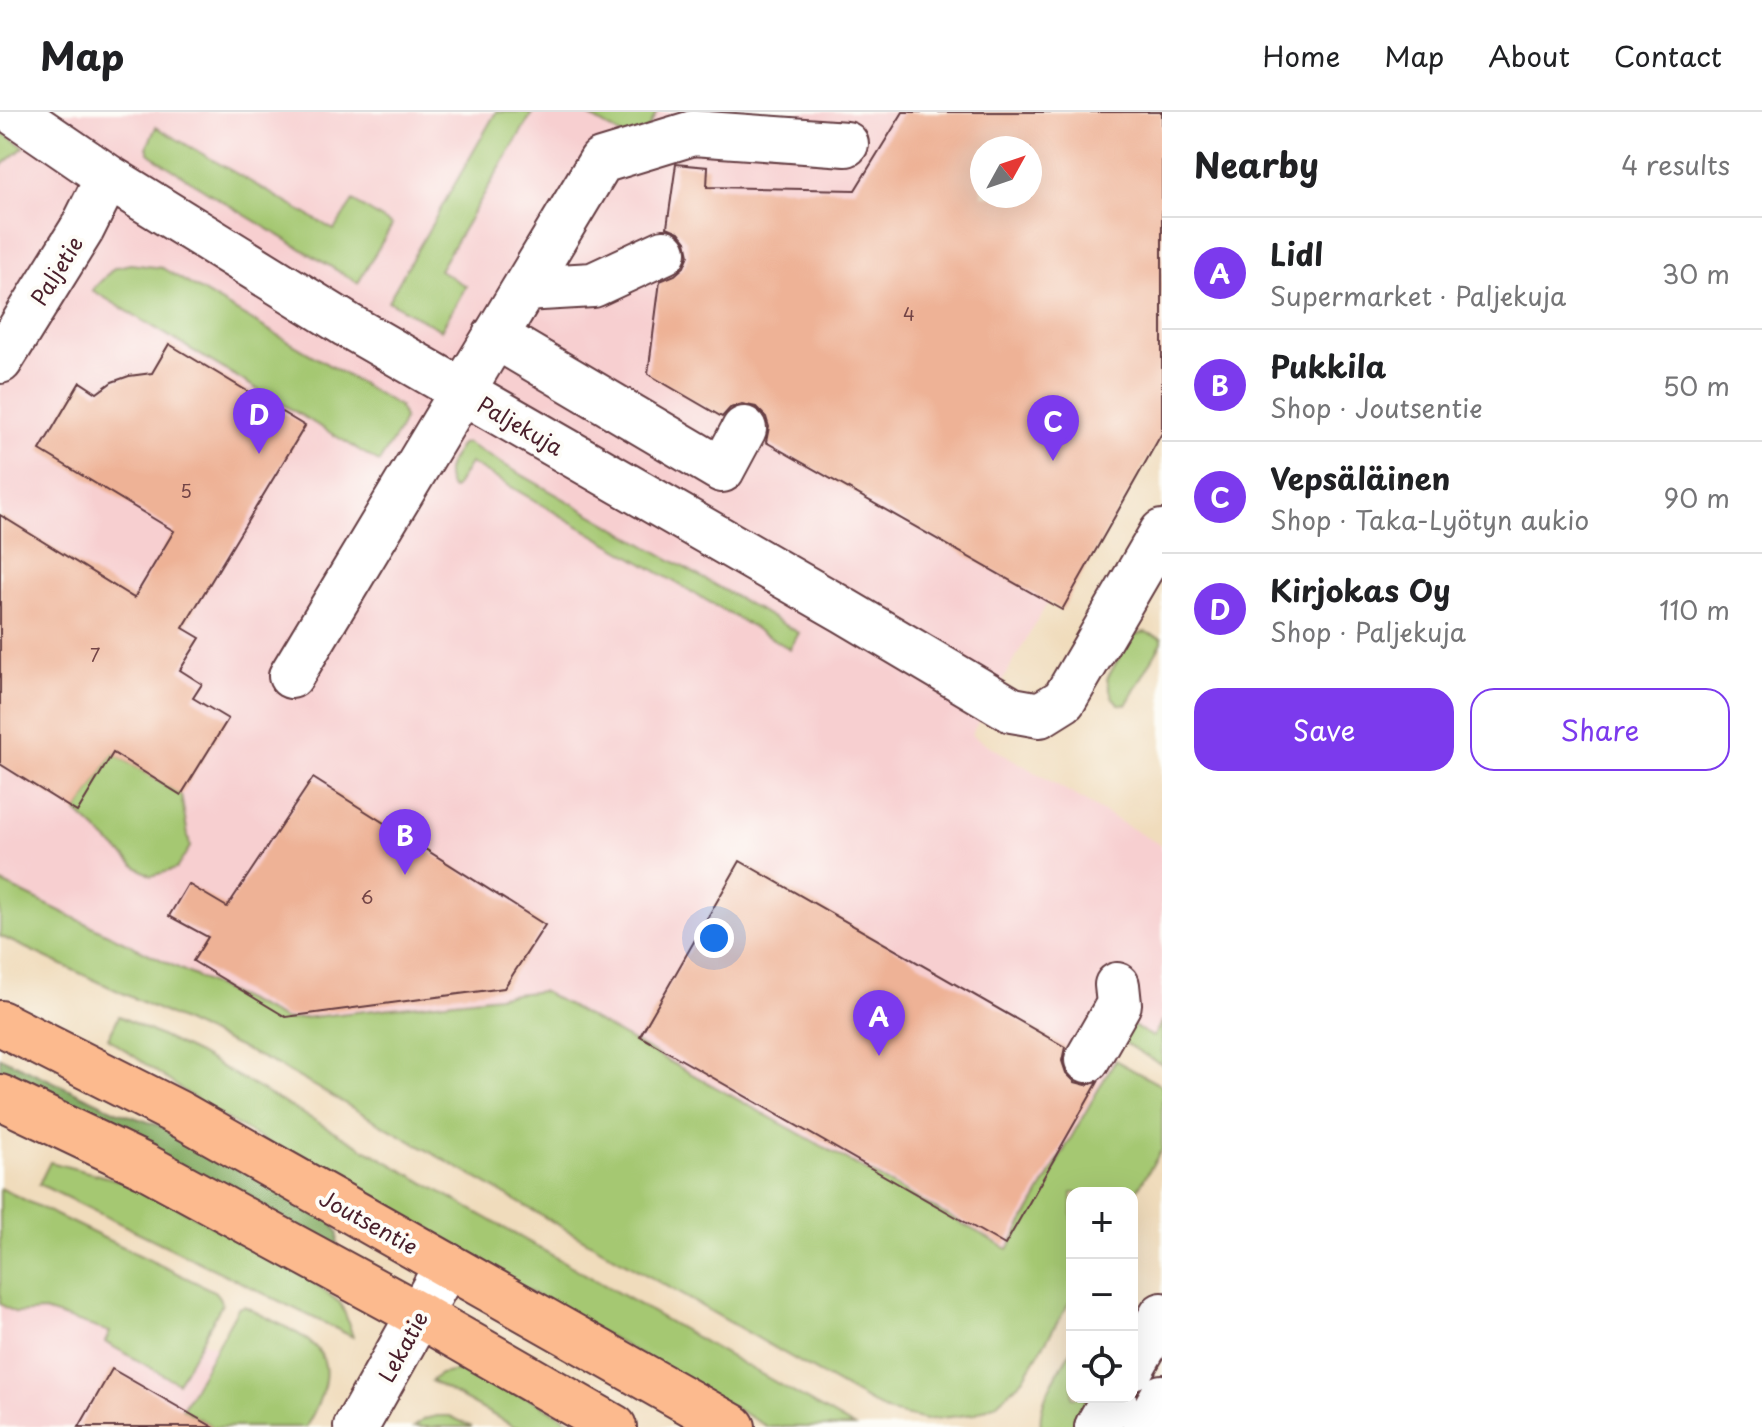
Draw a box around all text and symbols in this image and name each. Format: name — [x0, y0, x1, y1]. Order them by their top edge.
text: Map — [40, 27, 124, 84]
text: Home — [1262, 34, 1340, 77]
text: Map — [1384, 34, 1444, 77]
text: About — [1488, 34, 1570, 77]
text: Contact — [1614, 34, 1722, 77]
north arrow — [970, 136, 1042, 208]
text: Nearby — [1194, 138, 1319, 190]
text: 4 results — [1621, 145, 1730, 184]
street label: Paljetie — [22, 229, 90, 311]
text: Lidl — [1270, 231, 1323, 276]
text: A — [1210, 254, 1230, 293]
text: 30 m — [1662, 254, 1730, 293]
text: Supermarket · Paljekuja — [1270, 276, 1566, 315]
house number: 4 — [903, 300, 915, 327]
text: Pukkila — [1270, 343, 1387, 388]
text: B — [1211, 366, 1229, 405]
text: 50 m — [1663, 366, 1730, 405]
street label: Paljekuja — [472, 387, 570, 463]
pin: D — [233, 388, 285, 454]
text: Shop · Joutsentie — [1270, 388, 1482, 427]
pin: C — [1027, 395, 1079, 461]
text: Vepsäläinen — [1270, 455, 1450, 500]
house number: 5 — [180, 477, 192, 504]
text: C — [1210, 478, 1230, 517]
text: 90 m — [1663, 478, 1730, 517]
text: Shop · Taka-Lyötyn aukio — [1270, 500, 1589, 539]
text: Kirjokas Oy — [1270, 567, 1451, 612]
text: D — [1210, 590, 1230, 629]
text: 110 m — [1659, 590, 1730, 629]
text: Shop · Paljekuja — [1270, 612, 1466, 651]
house number: 7 — [90, 641, 100, 668]
button: Save — [1194, 688, 1454, 771]
button: Share — [1470, 688, 1730, 771]
pin: B — [379, 809, 431, 875]
house number: 6 — [361, 883, 373, 910]
your location — [694, 918, 734, 958]
pin: A — [853, 990, 905, 1056]
street label: Joutsentie — [314, 1180, 424, 1262]
map controls — [1066, 1187, 1138, 1403]
button: + — [1066, 1187, 1138, 1259]
button: − — [1066, 1259, 1138, 1331]
street label: Lekatie — [369, 1304, 435, 1388]
button: locate — [1066, 1331, 1138, 1403]

